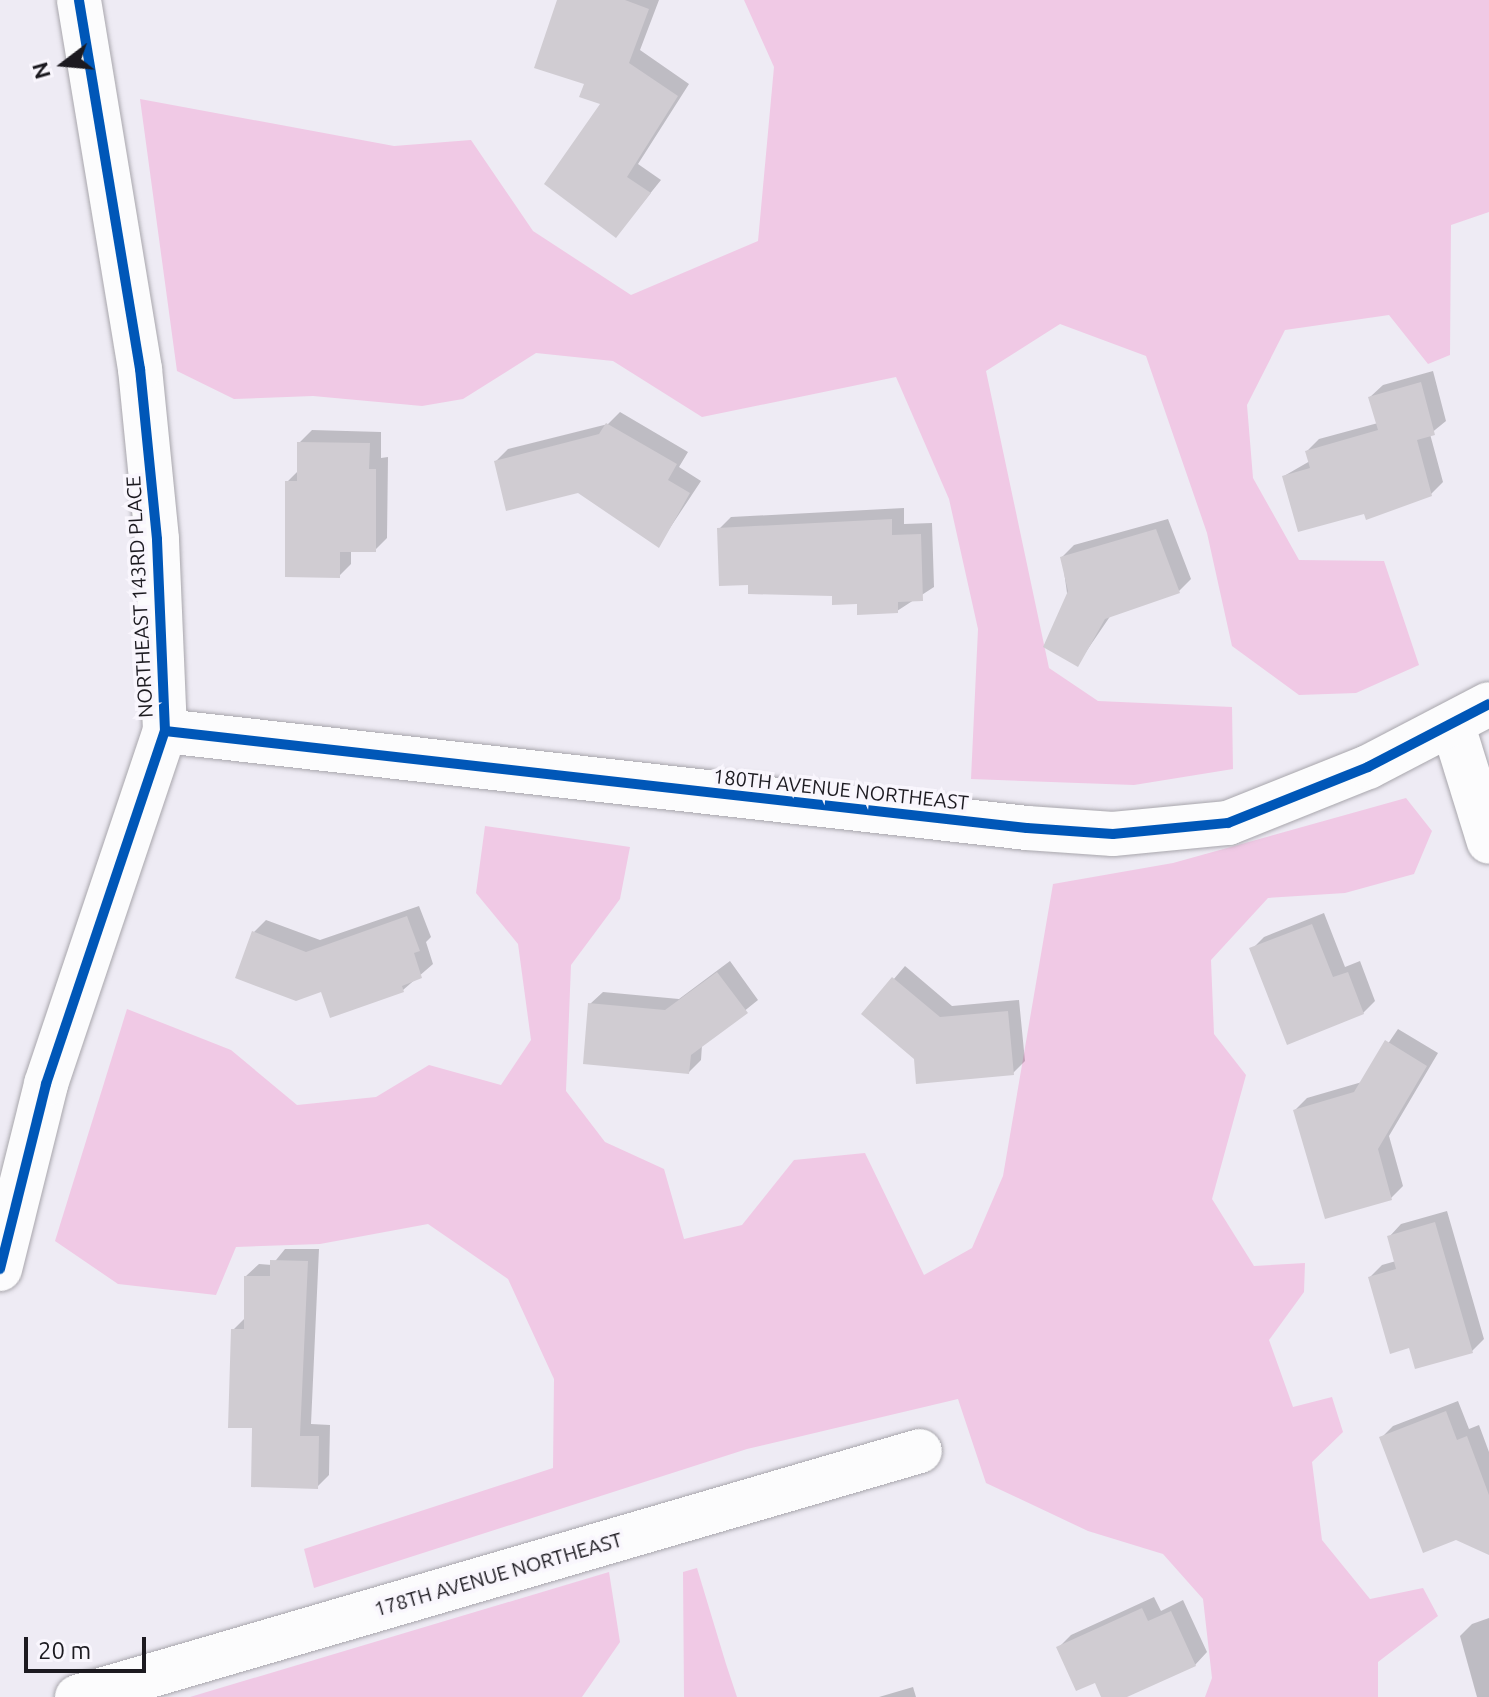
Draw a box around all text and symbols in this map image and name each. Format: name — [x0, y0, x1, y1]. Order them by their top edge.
north arrow — [24, 24, 104, 104]
text: N — [26, 59, 55, 82]
street label: NORTHEAST 143RD PLACE — [121, 475, 157, 719]
street label: 180TH AVENUE NORTHEAST — [712, 764, 970, 814]
street label: 178TH AVENUE NORTHEAST — [371, 1527, 625, 1621]
scale bar — [28, 1621, 150, 1671]
text: 20 m — [38, 1637, 91, 1664]

